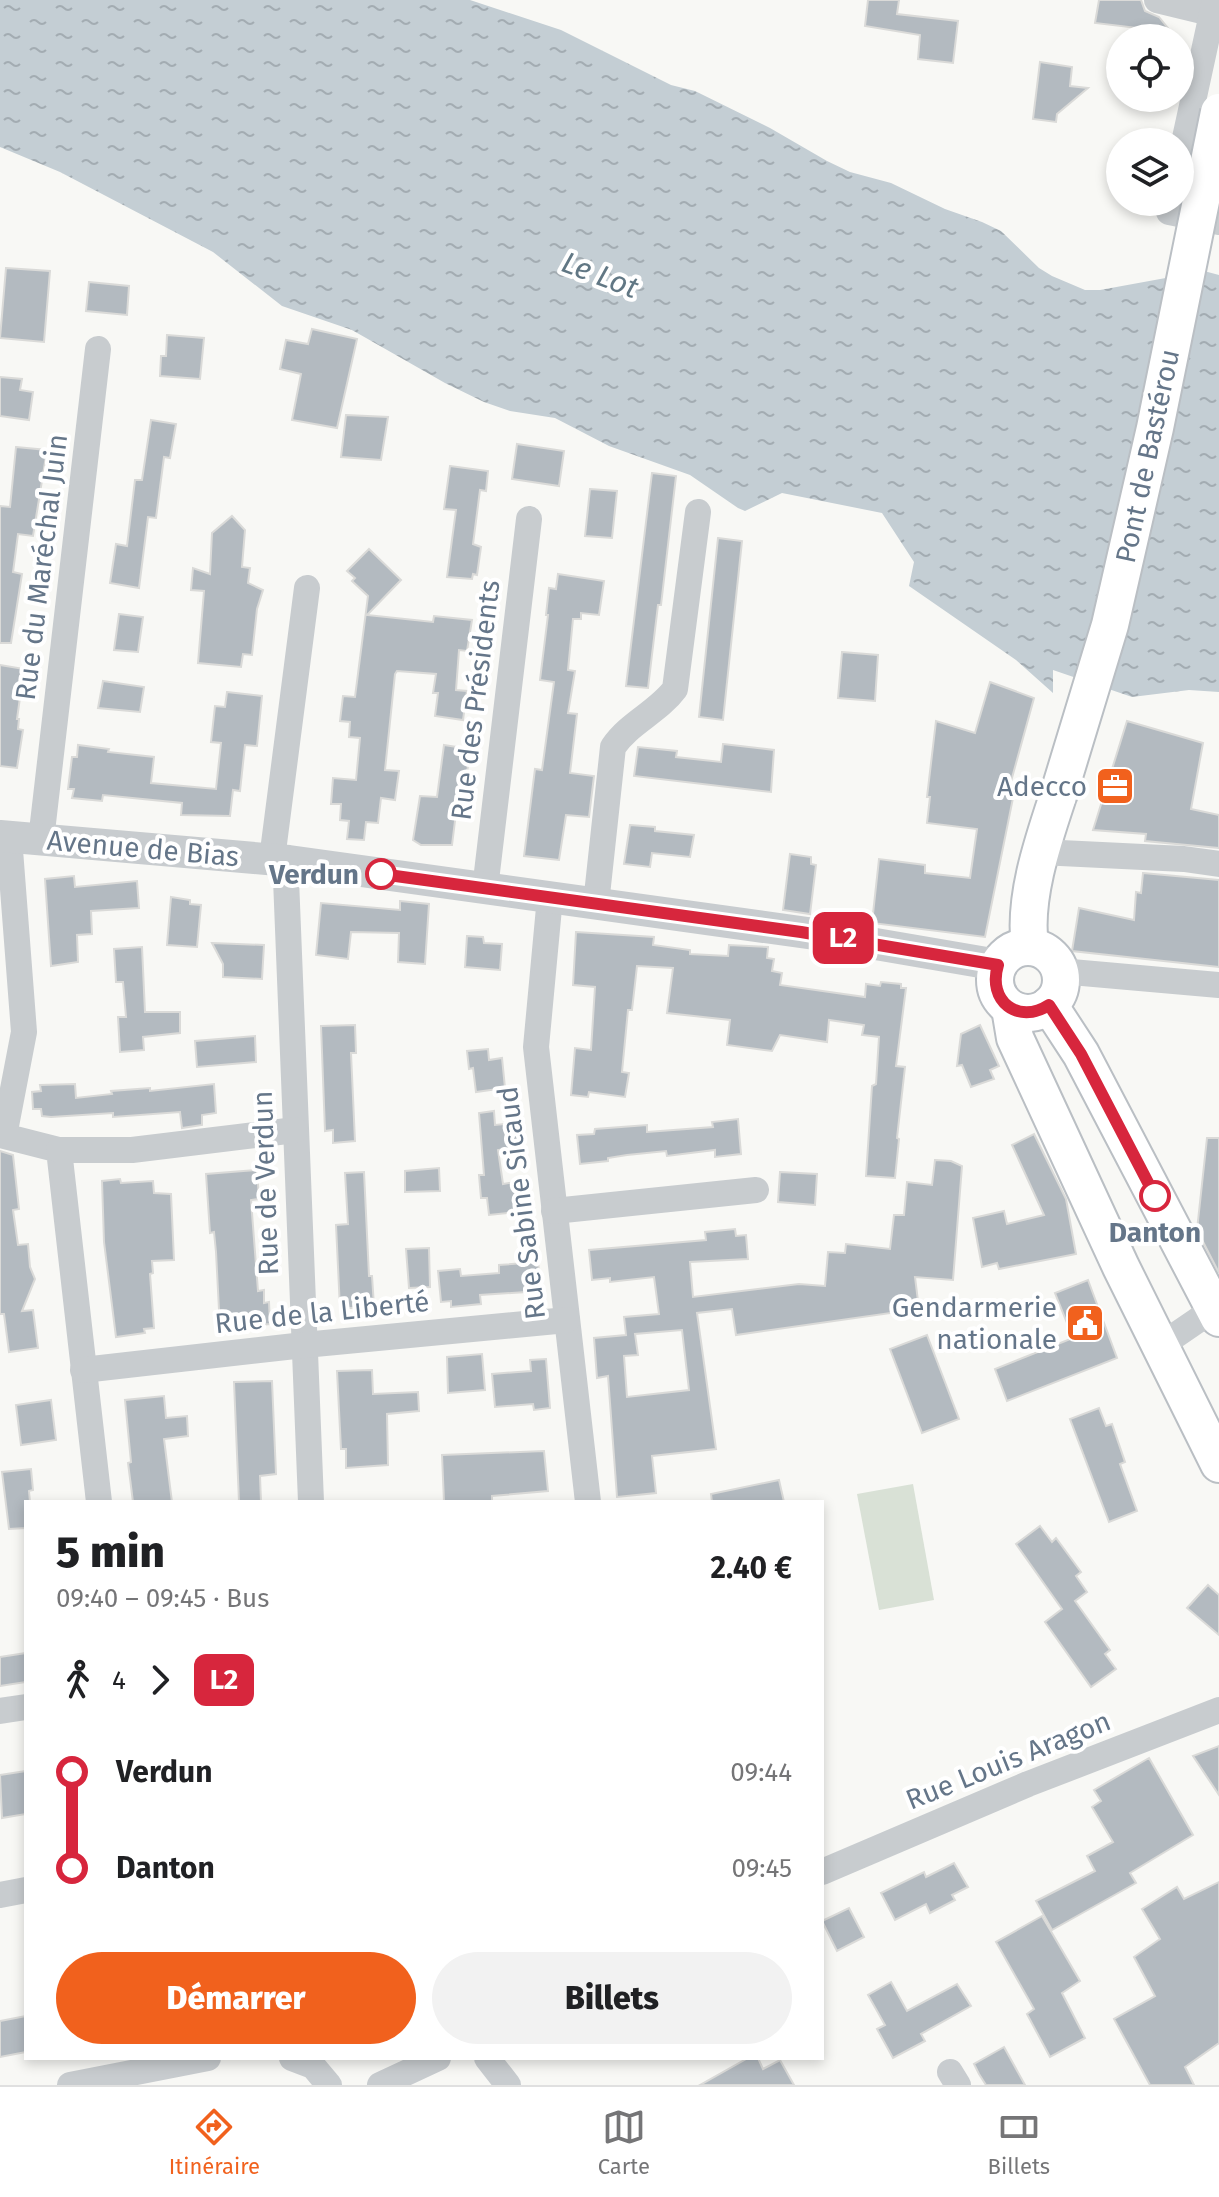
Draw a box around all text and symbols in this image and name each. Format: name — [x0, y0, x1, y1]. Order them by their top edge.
map controls — [1106, 24, 1194, 216]
button: locate — [1106, 24, 1194, 112]
button: layers — [1106, 128, 1194, 216]
water label: Le Lot — [557, 244, 644, 306]
street label: Pont de Bastérou — [1109, 346, 1186, 566]
street label: Rue du Maréchal Juin — [9, 432, 74, 702]
street label: Rue des Présidents — [444, 578, 507, 822]
office icon: Adecco — [1094, 765, 1136, 807]
place label: Adecco — [997, 770, 1087, 803]
street label: Avenue de Bias — [46, 824, 240, 873]
place label: Verdun — [268, 858, 359, 891]
marker: Verdun — [366, 859, 396, 889]
line badge: L2 — [807, 912, 879, 964]
text: L2 — [829, 921, 857, 954]
street label: Rue Sabine Sicaud — [491, 1085, 552, 1321]
street label: Rue de Verdun — [246, 1090, 285, 1276]
marker: Danton — [1140, 1181, 1170, 1211]
place label: Danton — [1109, 1216, 1201, 1249]
street label: Rue de la Liberté — [213, 1285, 431, 1340]
place label: Gendarmerie nationale — [892, 1291, 1057, 1356]
public building icon: Gendarmerie nationale — [1064, 1302, 1106, 1344]
text: 5 min — [56, 1526, 165, 1579]
text: 2.40 € — [711, 1550, 792, 1586]
text: 09:40 – 09:45 · Bus — [56, 1583, 269, 1614]
icon: walk — [56, 1658, 100, 1702]
icon: forward — [138, 1658, 182, 1702]
text: L2 — [210, 1663, 238, 1696]
text: 4 — [112, 1665, 126, 1696]
street label: Rue Louis Aragon — [901, 1704, 1115, 1817]
text: Verdun — [116, 1754, 213, 1790]
text: 09:44 — [730, 1757, 792, 1788]
text: Danton — [116, 1850, 215, 1886]
text: 09:45 — [731, 1853, 792, 1884]
button: Démarrer — [56, 1952, 416, 2044]
button: Billets — [432, 1952, 792, 2044]
tab: Itinéraire — [169, 2105, 260, 2180]
tab: Carte — [598, 2105, 650, 2180]
tab: Billets — [988, 2105, 1050, 2180]

